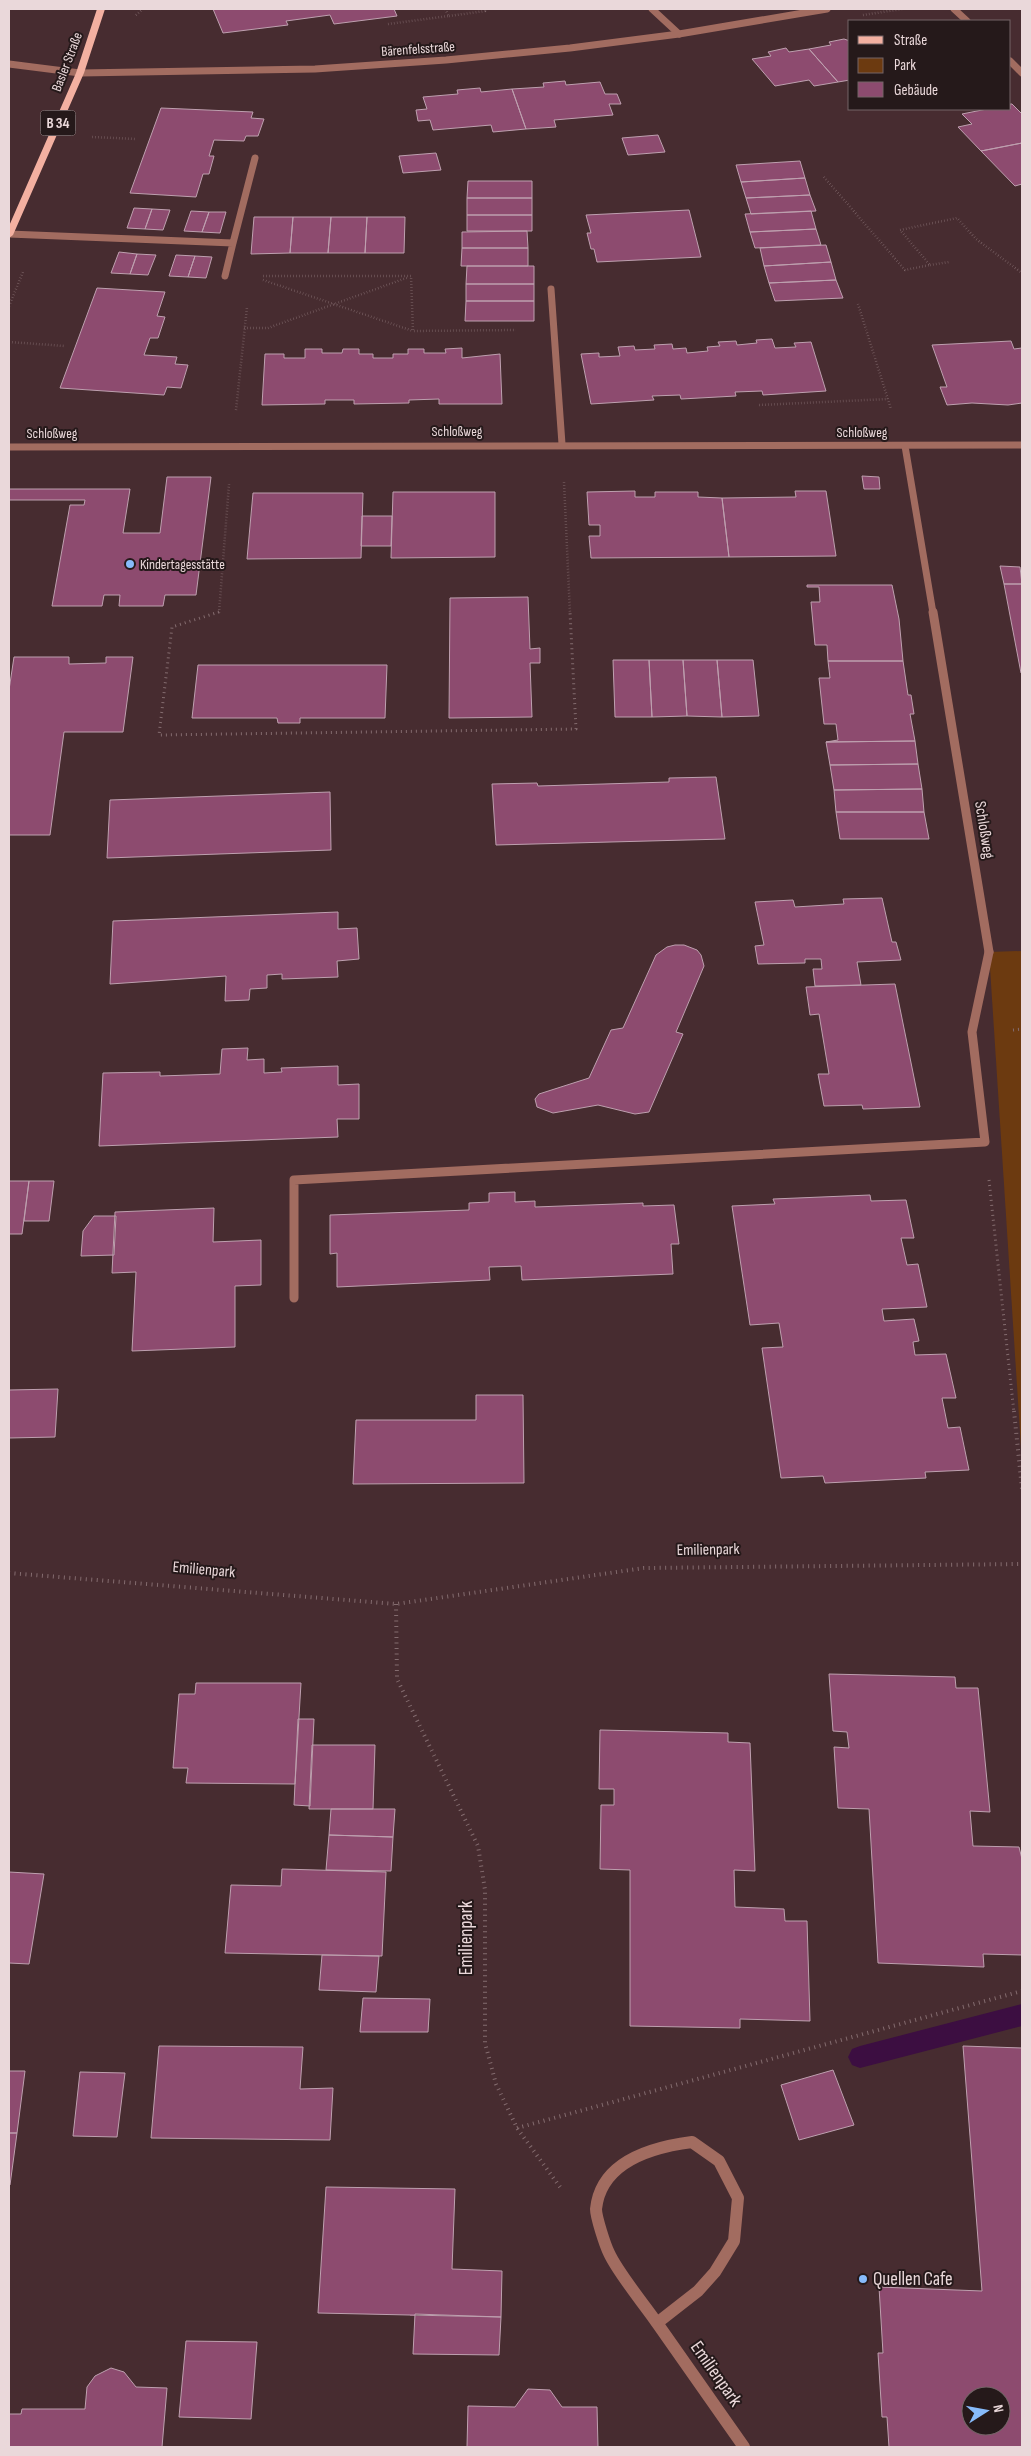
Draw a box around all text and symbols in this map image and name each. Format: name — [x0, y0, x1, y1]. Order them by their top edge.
legend — [848, 20, 1011, 110]
street label: Basler Straße — [48, 30, 86, 94]
text: Straße — [894, 31, 927, 50]
street label: Bärenfelsstraße — [381, 38, 455, 60]
text: Park — [894, 56, 916, 75]
text: Gebäude — [894, 81, 938, 100]
road number: B 34 — [40, 110, 76, 136]
street label: Schloßweg — [432, 423, 483, 440]
street label: Schloßweg — [837, 424, 888, 441]
street label: Schloßweg — [27, 425, 78, 442]
place label: Kindertagesstätte — [140, 556, 225, 573]
marker: Kindertagesstätte — [124, 558, 136, 570]
street label: Schloßweg — [970, 800, 998, 860]
street label: Emilienpark — [676, 1540, 740, 1560]
street label: Emilienpark — [172, 1558, 236, 1582]
street label: Emilienpark — [455, 1900, 478, 1975]
place label: Quellen Cafe — [873, 2268, 953, 2291]
marker: Quellen Cafe — [857, 2273, 869, 2285]
street label: Emilienpark — [685, 2337, 747, 2412]
north arrow — [961, 2386, 1011, 2436]
text: N — [989, 2403, 1007, 2414]

